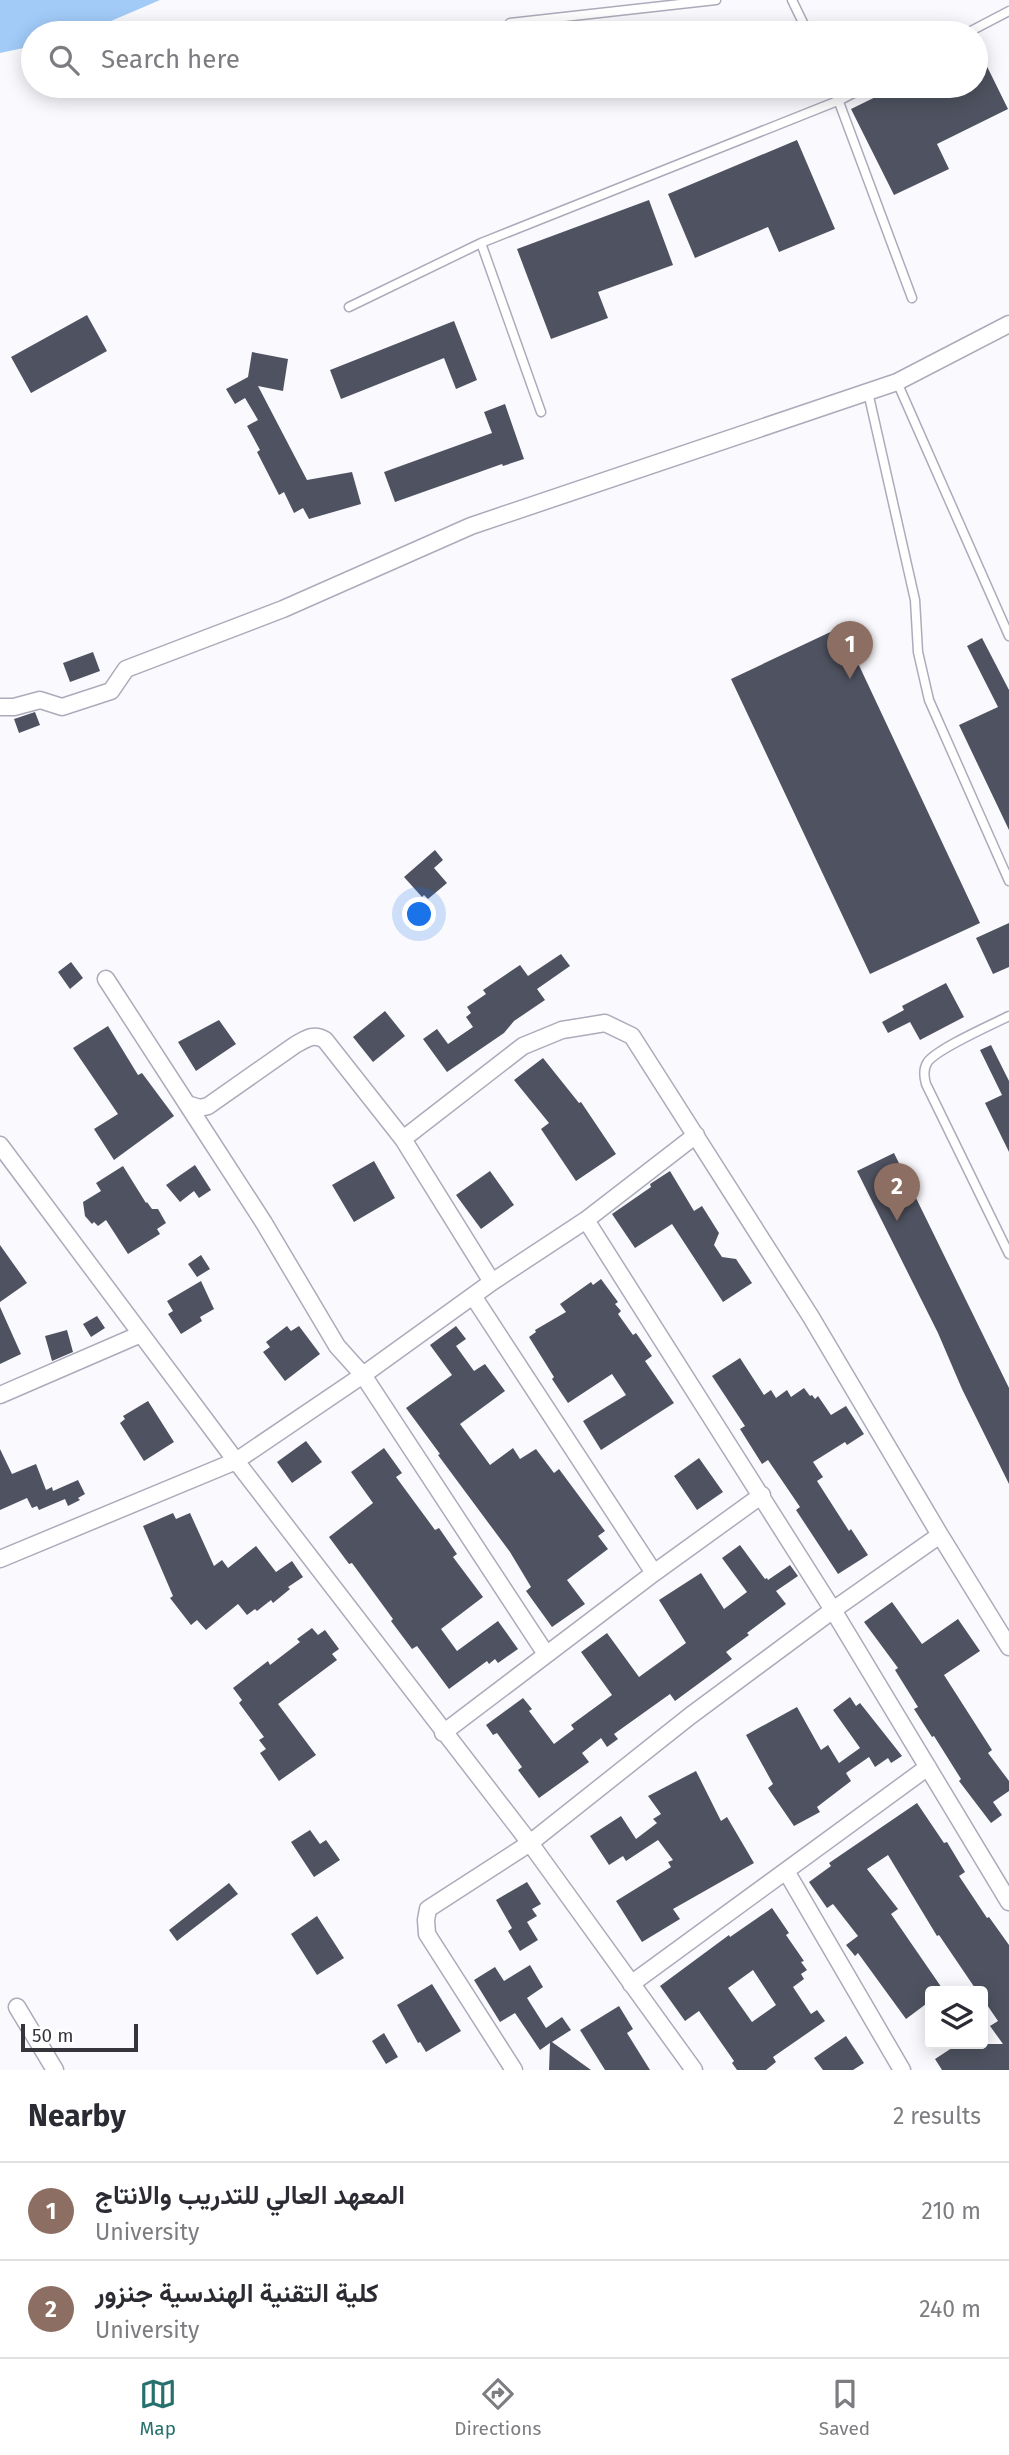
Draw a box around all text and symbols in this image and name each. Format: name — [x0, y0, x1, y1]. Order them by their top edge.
search box — [21, 21, 988, 98]
icon: search — [45, 41, 83, 79]
text: Search here — [101, 44, 240, 75]
pin: 1 — [827, 621, 873, 679]
your location — [402, 897, 436, 931]
pin: 2 — [874, 1163, 920, 1221]
map controls — [925, 1986, 988, 2049]
button: layers — [925, 1986, 988, 2049]
scale bar — [21, 2021, 138, 2053]
text: 50 m — [32, 2024, 73, 2047]
text: Nearby — [28, 2098, 126, 2134]
text: 2 results — [893, 2102, 981, 2130]
text: المعهد العالي للتدريب والانتاج — [95, 2180, 405, 2211]
text: 1 — [46, 2197, 56, 2225]
text: 210 m — [922, 2197, 981, 2225]
text: University — [95, 2218, 199, 2246]
text: كلية التقنية الهندسية جنزور — [95, 2278, 379, 2309]
text: 2 — [45, 2295, 57, 2323]
text: 240 m — [919, 2295, 981, 2323]
text: University — [95, 2316, 199, 2344]
tab: Map — [139, 2375, 177, 2440]
tab: Directions — [454, 2375, 541, 2440]
tab: Saved — [819, 2375, 870, 2440]

